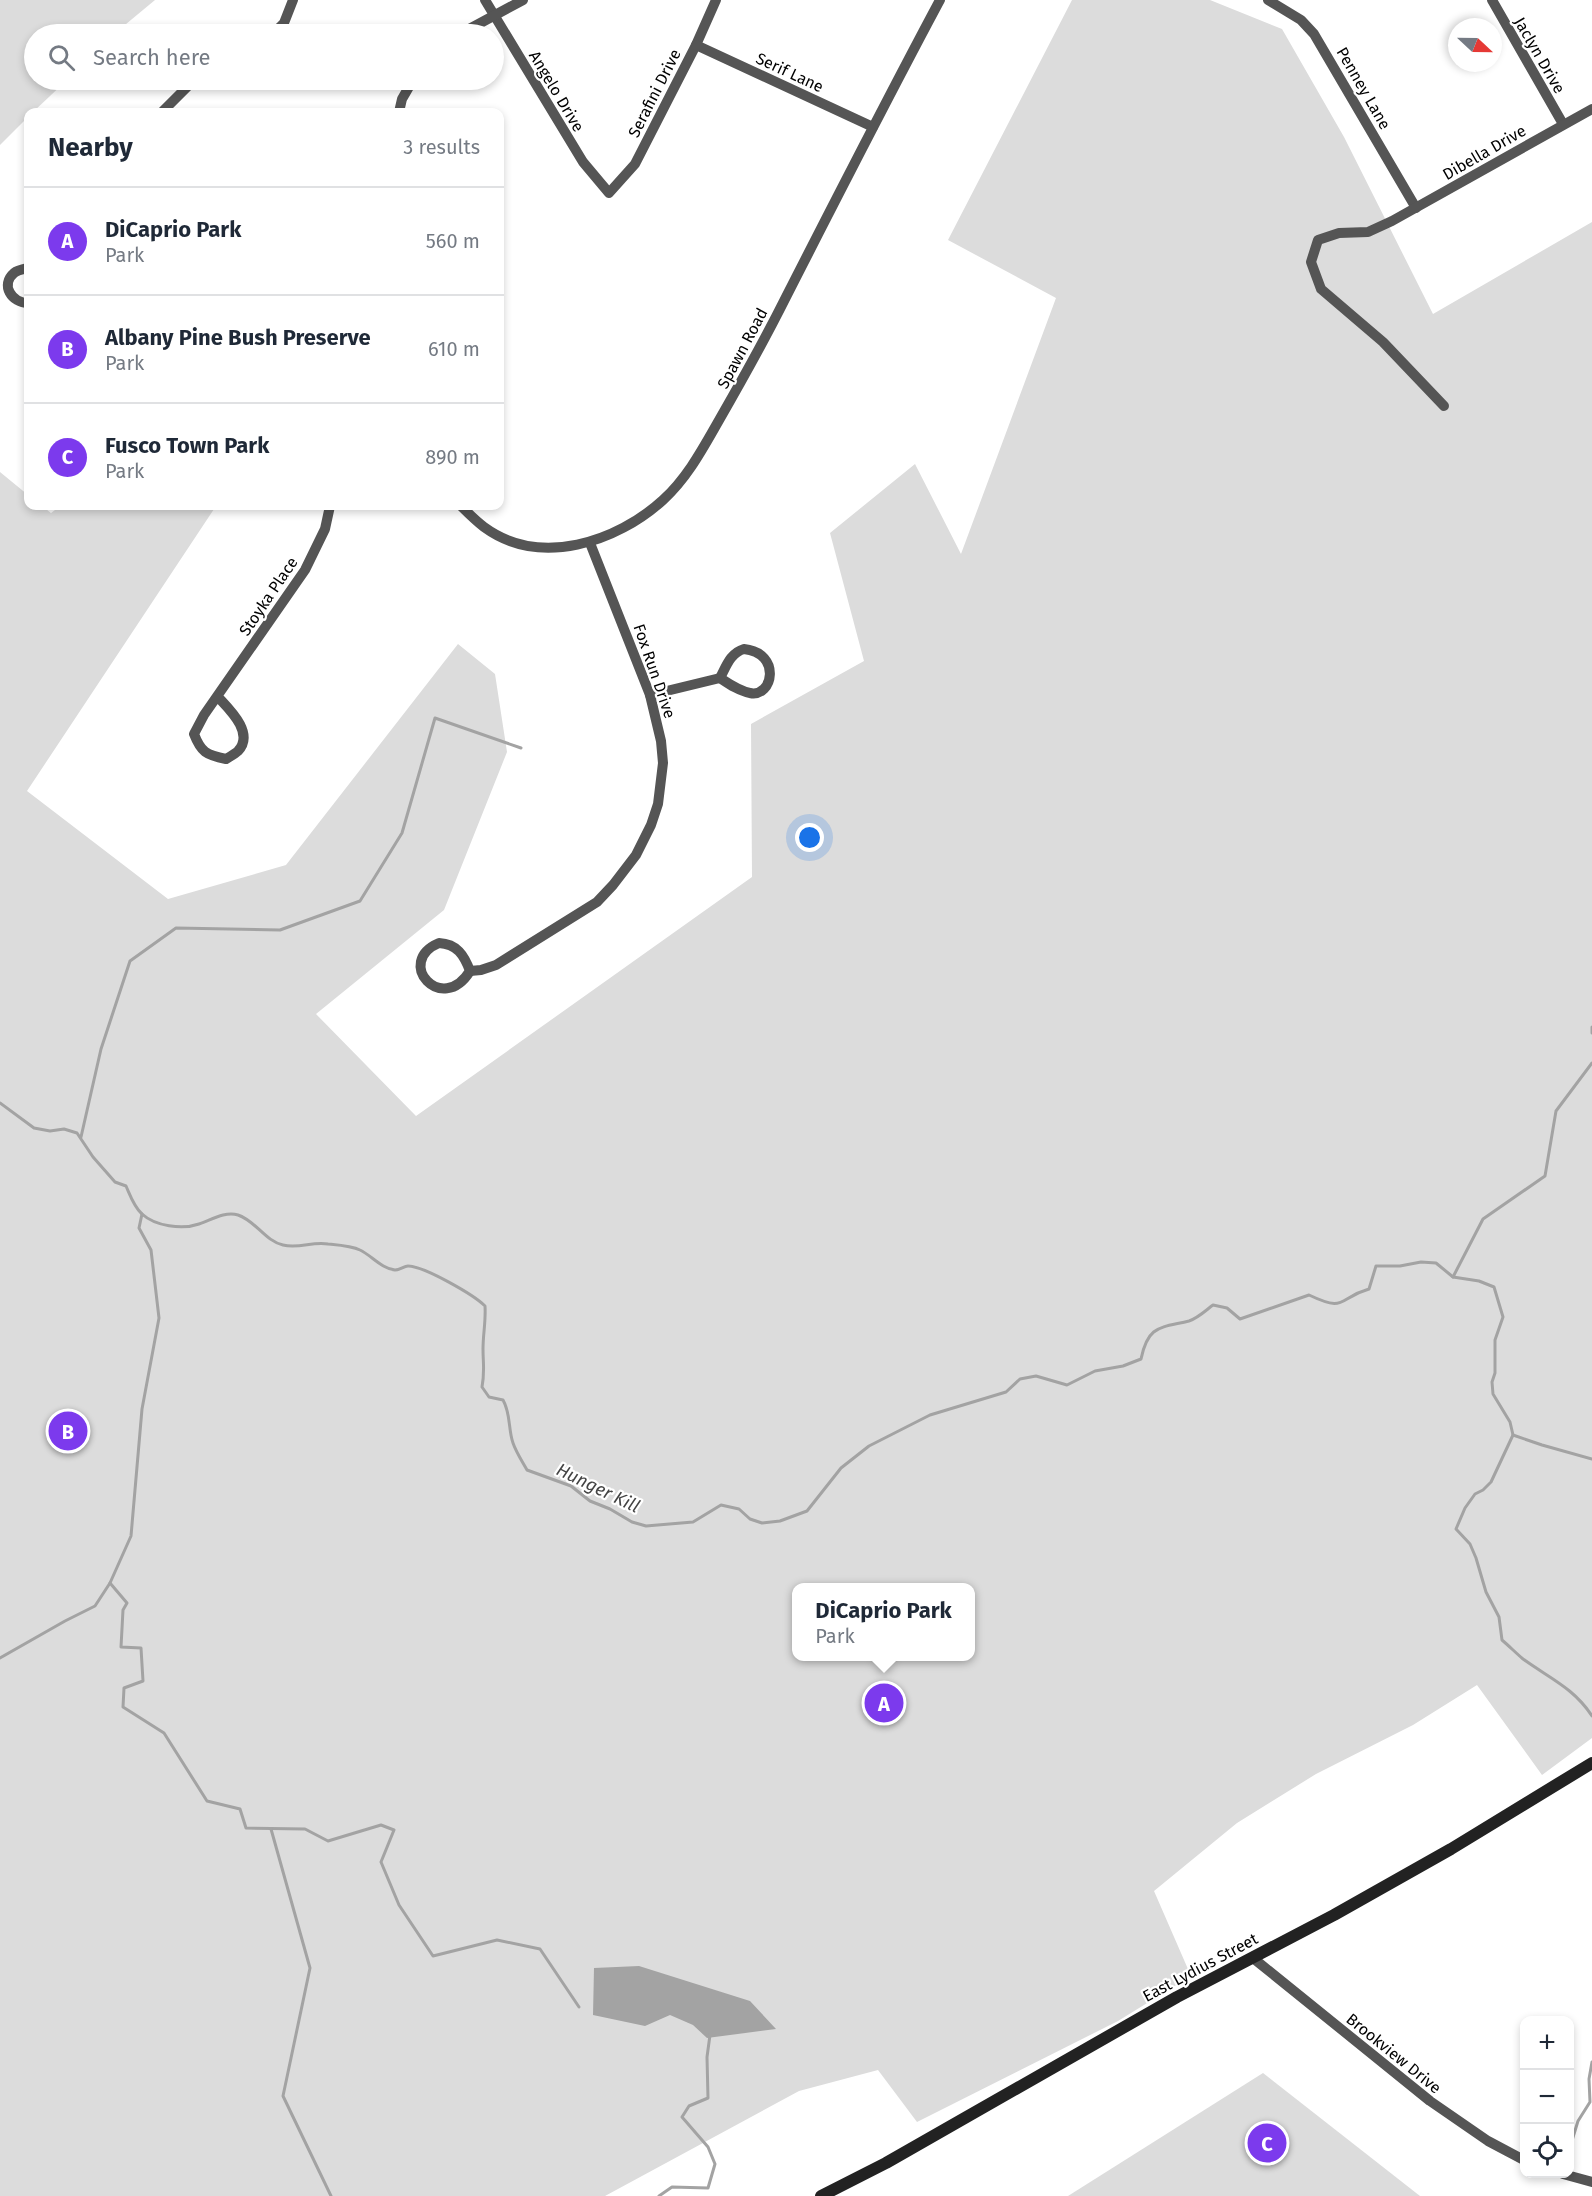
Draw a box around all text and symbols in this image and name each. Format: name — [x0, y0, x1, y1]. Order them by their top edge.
street label: Jaclyn Drive — [1510, 14, 1569, 97]
north arrow — [1448, 18, 1502, 72]
search box — [24, 24, 504, 90]
icon: search — [45, 41, 78, 74]
text: Search here — [93, 44, 211, 71]
street label: Penney Lane — [1332, 44, 1395, 133]
street label: Serafini Drive — [624, 46, 685, 141]
street label: Angelo Drive — [525, 47, 588, 135]
street label: Serif Lane — [753, 49, 827, 96]
street label: Dibella Drive — [1439, 121, 1529, 184]
text: Nearby — [48, 132, 133, 163]
text: 3 results — [403, 135, 480, 159]
text: DiCaprio Park — [105, 216, 241, 243]
text: A — [62, 229, 73, 253]
text: 560 m — [426, 229, 480, 253]
text: Park — [105, 243, 144, 267]
street label: Spawn Road — [713, 305, 772, 392]
text: Albany Pine Bush Preserve — [105, 324, 371, 351]
text: B — [61, 337, 74, 361]
text: 610 m — [428, 337, 480, 361]
text: Park — [105, 351, 144, 375]
text: Fusco Town Park — [105, 432, 269, 459]
text: C — [62, 445, 73, 469]
text: 890 m — [425, 445, 480, 469]
text: Park — [105, 459, 144, 483]
street label: Stoyka Place — [235, 553, 302, 639]
street label: Fox Run Drive — [629, 621, 680, 721]
your location — [795, 823, 824, 852]
pin: B — [48, 1408, 88, 1454]
water label: Hunger Kill — [553, 1458, 643, 1518]
popup — [792, 1583, 975, 1661]
text: DiCaprio Park — [815, 1597, 952, 1624]
text: Park — [815, 1624, 855, 1648]
pin: A — [864, 1680, 904, 1726]
street label: East Lydius Street — [1139, 1929, 1261, 2006]
street label: Brookview Drive — [1342, 2009, 1445, 2097]
map controls — [1520, 2016, 1574, 2178]
button: + — [1520, 2016, 1574, 2070]
button: − — [1520, 2070, 1574, 2124]
pin: C — [1248, 2120, 1286, 2166]
button: locate — [1520, 2124, 1574, 2178]

